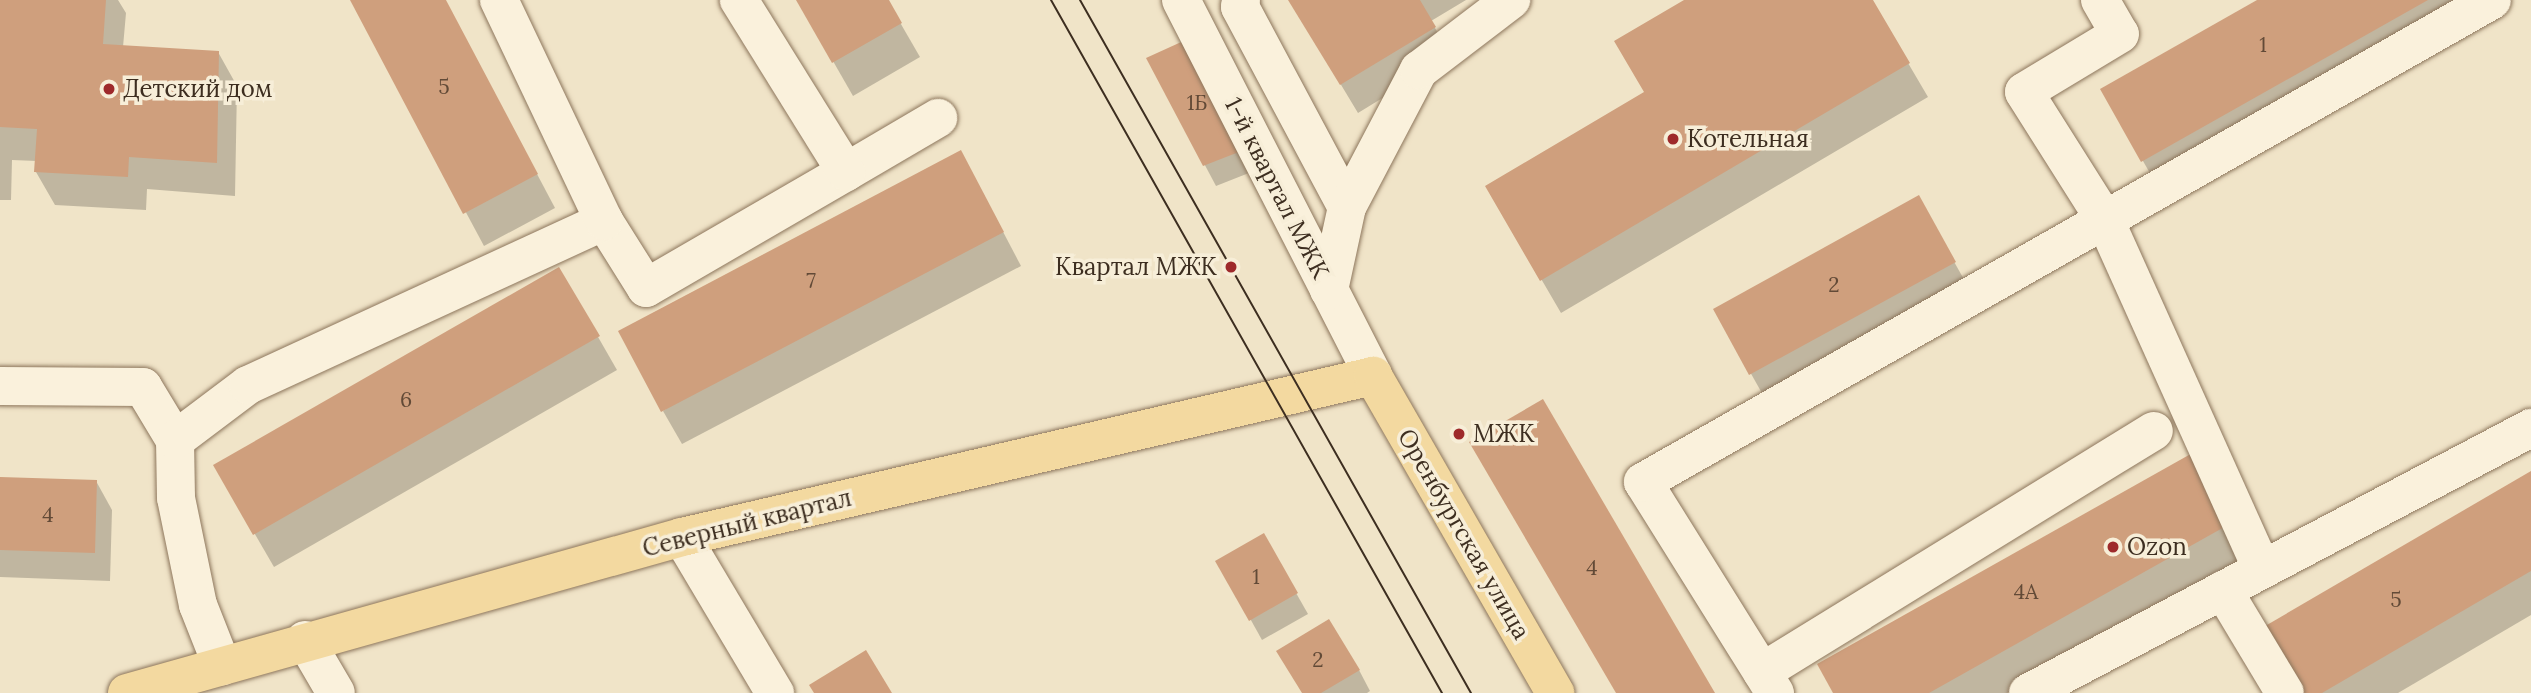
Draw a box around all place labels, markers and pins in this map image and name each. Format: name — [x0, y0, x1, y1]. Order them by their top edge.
place label: Детский дом — [123, 75, 272, 103]
marker: Детский дом — [101, 81, 117, 97]
place label: Котельная — [1687, 125, 1809, 153]
marker: Котельная — [1665, 131, 1681, 147]
place label: Квартал МЖК — [1055, 253, 1217, 281]
marker: Квартал МЖК — [1223, 259, 1239, 275]
place label: МЖК — [1473, 420, 1535, 448]
marker: МЖК — [1451, 426, 1467, 442]
place label: Ozon — [2127, 533, 2187, 561]
marker: Ozon — [2105, 539, 2121, 555]

